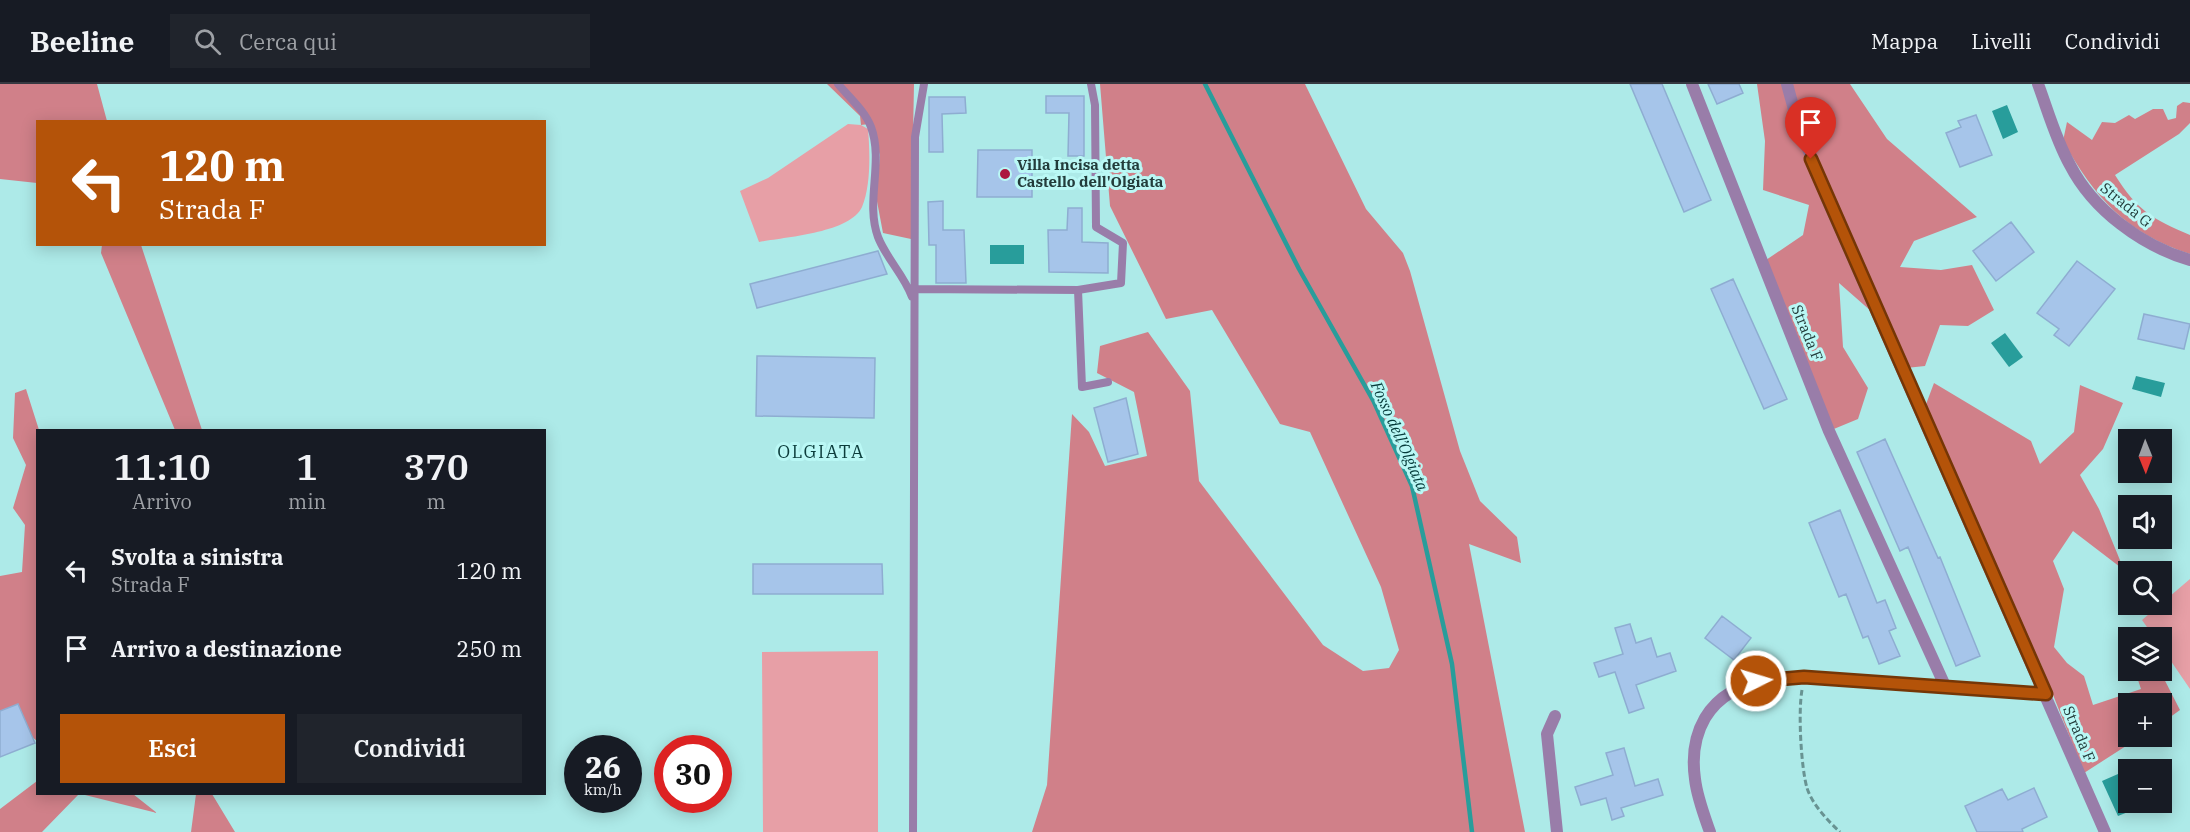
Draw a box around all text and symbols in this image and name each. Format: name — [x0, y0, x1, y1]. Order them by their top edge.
search box — [170, 14, 590, 68]
text: Beeline — [30, 23, 134, 60]
icon: search — [191, 25, 224, 58]
text: Cerca qui — [239, 27, 337, 56]
text: Mappa — [1871, 27, 1938, 55]
text: Livelli — [1971, 27, 2032, 55]
text: Condividi — [2065, 27, 2160, 55]
pin — [1785, 97, 1836, 159]
icon: arrive — [1794, 106, 1827, 139]
text: 120 m — [159, 138, 285, 193]
icon: left — [60, 144, 138, 222]
place label: Villa Incisa detta Castello dell'Olgiata — [1017, 155, 1164, 191]
marker: Villa Incisa detta Castello dell'Olgiata — [998, 167, 1012, 181]
street label: Strada G — [2097, 178, 2156, 231]
text: Strada F — [159, 191, 265, 226]
street label: Strada F — [1788, 302, 1827, 364]
water label: Fosso dell’Olgiata — [1367, 377, 1433, 494]
north arrow — [2118, 429, 2172, 483]
map controls — [2118, 429, 2172, 813]
district label: OLGIATA — [777, 440, 865, 463]
text: 11:10 — [113, 443, 211, 490]
text: 1 — [296, 443, 318, 490]
text: 370 — [404, 443, 469, 490]
text: Arrivo — [132, 488, 192, 515]
text: min — [288, 488, 326, 515]
text: m — [427, 488, 446, 515]
button: sound — [2118, 495, 2172, 549]
text: Svolta a sinistra — [111, 542, 284, 571]
icon: left — [60, 554, 93, 587]
text: 120 m — [456, 556, 522, 585]
button: search — [2118, 561, 2172, 615]
text: Strada F — [111, 571, 190, 598]
button: layers — [2118, 627, 2172, 681]
icon: arrive — [60, 632, 93, 665]
text: Arrivo a destinazione — [111, 634, 342, 663]
text: 250 m — [456, 634, 522, 663]
position arrow — [1724, 649, 1788, 713]
button: + — [2118, 693, 2172, 747]
street label: Strada F — [2059, 703, 2100, 765]
button: Esci — [60, 714, 285, 783]
button: Condividi — [297, 714, 522, 783]
speed limit sign: 30 — [654, 735, 732, 813]
text: 26 — [585, 747, 621, 786]
button: − — [2118, 759, 2172, 813]
text: km/h — [584, 780, 622, 799]

